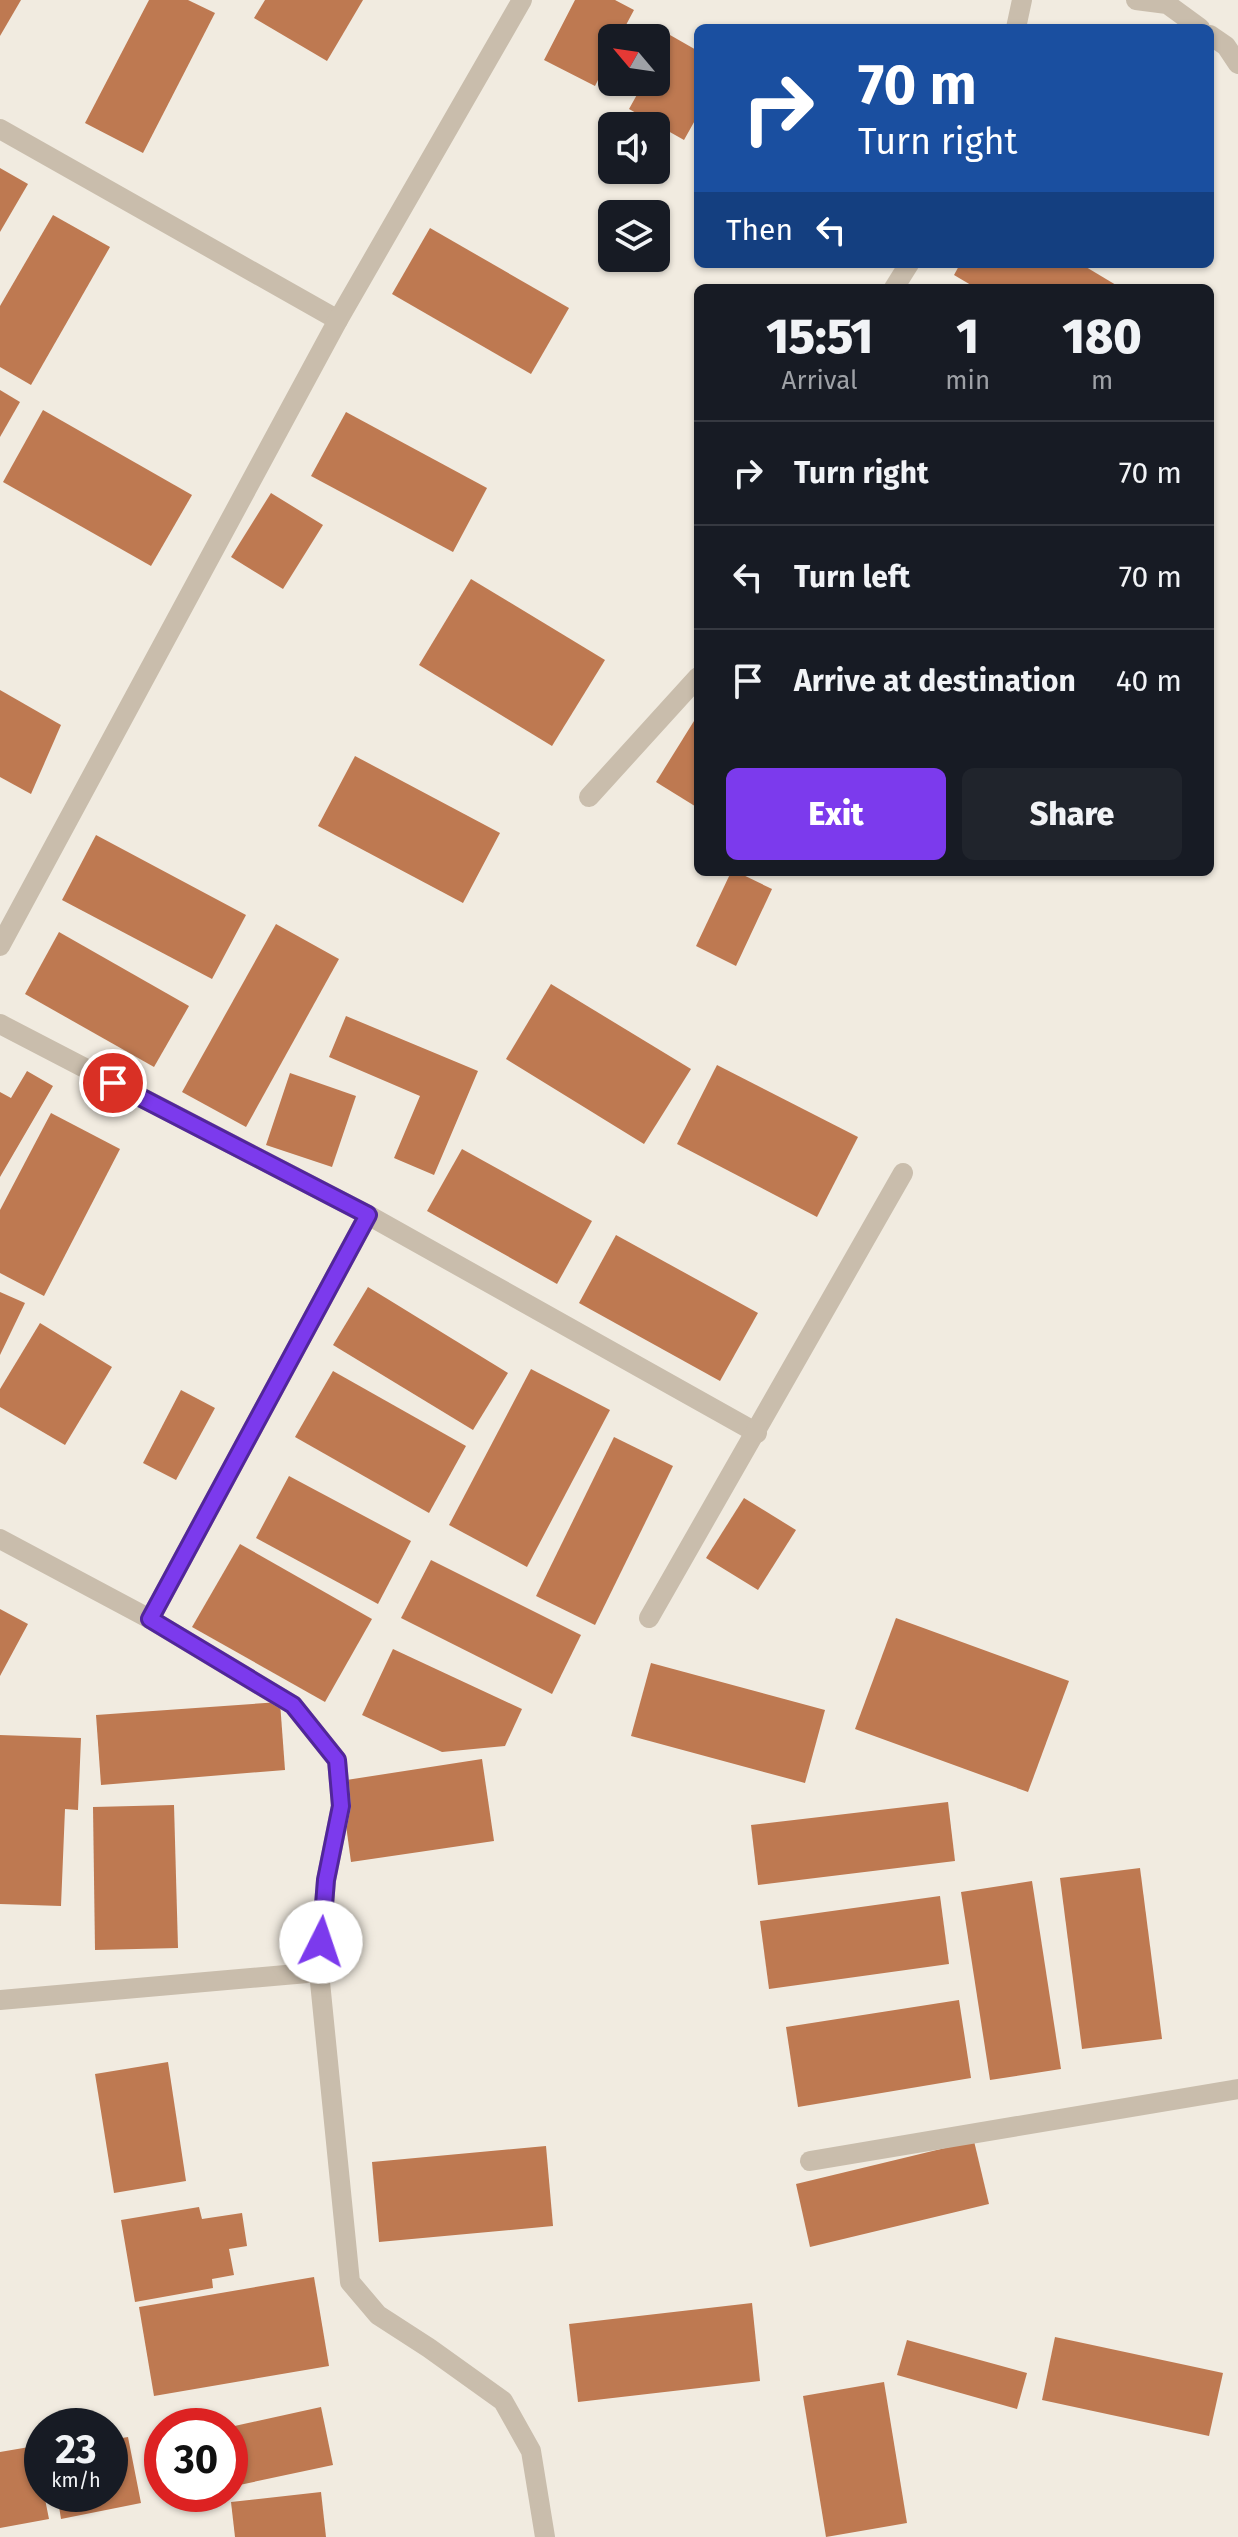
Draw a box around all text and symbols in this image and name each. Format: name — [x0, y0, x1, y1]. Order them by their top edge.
north arrow — [598, 24, 670, 96]
map controls — [598, 24, 670, 272]
text: 70 m — [858, 52, 977, 119]
icon: right — [726, 56, 830, 160]
button: sound — [598, 112, 670, 184]
text: Turn right — [858, 120, 1018, 164]
button: layers — [598, 200, 670, 272]
icon: left — [809, 208, 853, 252]
text: Then — [726, 212, 793, 248]
text: 15:51 — [766, 308, 873, 366]
text: 1 — [956, 308, 979, 366]
text: 180 — [1062, 308, 1142, 366]
text: Arrival — [782, 365, 858, 396]
text: min — [945, 365, 990, 396]
text: m — [1091, 365, 1113, 396]
icon: right — [726, 451, 770, 495]
text: Turn right — [794, 455, 929, 491]
text: 70 m — [1119, 455, 1182, 491]
icon: left — [726, 555, 770, 599]
text: Turn left — [794, 559, 910, 595]
text: 70 m — [1119, 559, 1182, 595]
icon: arrive — [726, 659, 770, 703]
text: Arrive at destination — [794, 663, 1076, 699]
text: 40 m — [1116, 663, 1182, 699]
button: Exit — [726, 768, 946, 860]
button: Share — [962, 768, 1182, 860]
pin — [79, 1049, 147, 1117]
icon: arrive — [91, 1061, 135, 1105]
position arrow — [279, 1900, 363, 1984]
speed limit sign: 30 — [144, 2408, 248, 2512]
text: 23 — [55, 2426, 97, 2474]
text: km/h — [51, 2468, 101, 2492]

